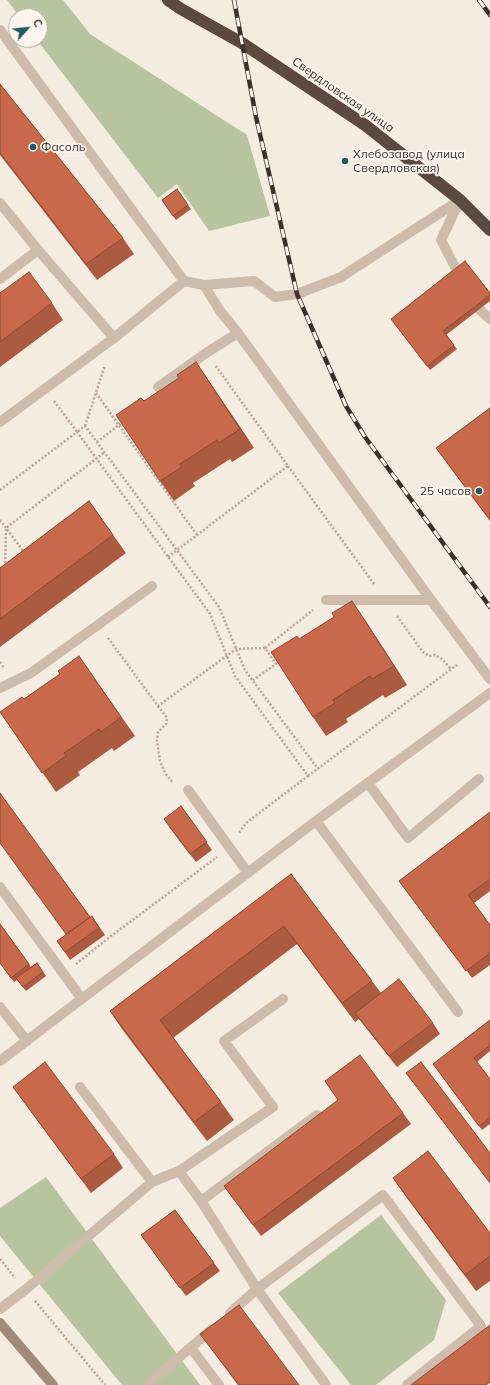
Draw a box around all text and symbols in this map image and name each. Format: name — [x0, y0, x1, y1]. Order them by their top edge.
north arrow — [8, 8, 48, 48]
text: С — [30, 16, 46, 30]
street label: Свердловская улица — [289, 54, 397, 136]
place label: Фасоль — [41, 140, 85, 154]
marker: Фасоль — [28, 142, 38, 152]
place label: Хлебозавод (улица Свердловская) — [353, 147, 465, 175]
marker: Хлебозавод (улица Свердловская) — [340, 156, 350, 166]
place label: 25 часов — [420, 484, 471, 498]
marker: 25 часов — [474, 486, 484, 496]

